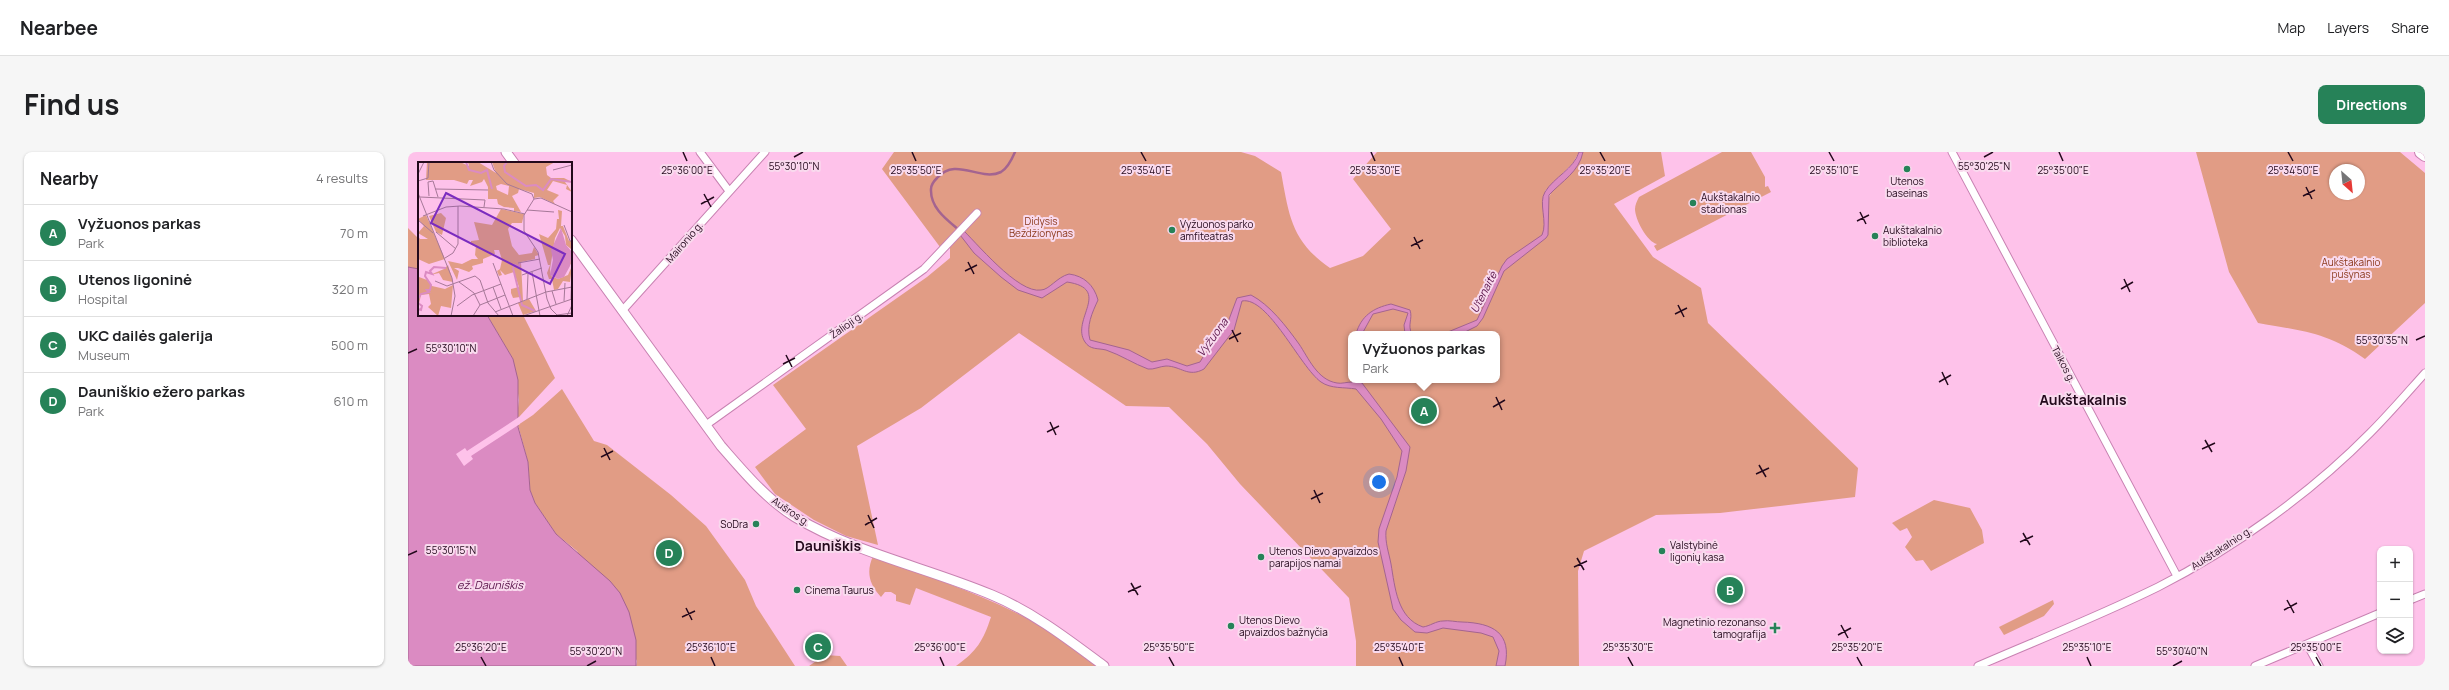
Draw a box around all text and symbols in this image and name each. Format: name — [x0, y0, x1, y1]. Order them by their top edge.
text: Nearbee — [20, 15, 98, 41]
text: Map — [2277, 18, 2305, 37]
text: Layers — [2327, 18, 2369, 37]
text: Share — [2391, 18, 2429, 37]
text: Find us — [24, 85, 119, 123]
button: Directions — [2318, 85, 2425, 124]
text: 55°30'10"N — [769, 159, 819, 173]
text: 55°30'25"N — [1958, 159, 2010, 173]
inset map — [418, 162, 572, 316]
text: 25°36'00"E — [661, 163, 713, 177]
text: 25°35'50"E — [891, 163, 942, 177]
text: 25°35'40"E — [1121, 163, 1171, 177]
text: 25°35'30"E — [1350, 163, 1401, 177]
text: 25°35'20"E — [1580, 163, 1631, 177]
text: 25°35'10"E — [1809, 163, 1859, 177]
text: 25°35'00"E — [2037, 163, 2089, 177]
text: 25°34'50"E — [2268, 163, 2319, 177]
marker: Utenos baseinas — [1902, 164, 1912, 174]
north arrow — [2329, 164, 2365, 200]
text: Nearby — [40, 167, 98, 190]
text: 4 results — [316, 169, 368, 187]
place label: Utenos baseinas — [1886, 174, 1928, 200]
place label: Aukštakalnio stadionas — [1701, 190, 1760, 216]
marker: Aukštakalnio stadionas — [1688, 198, 1698, 208]
text: Vyžuonos parkas — [78, 213, 201, 234]
park label: Didysis Beždžionynas — [1009, 214, 1073, 240]
place label: Vyžuonos parko amfiteatras — [1180, 217, 1253, 243]
street label: Maironio g. — [662, 218, 706, 266]
place label: Aukštakalnio biblioteka — [1883, 223, 1942, 249]
text: A — [49, 224, 57, 242]
text: 70 m — [340, 224, 368, 242]
marker: Vyžuonos parko amfiteatras — [1167, 225, 1177, 235]
marker: Aukštakalnio biblioteka — [1870, 231, 1880, 241]
text: Park — [78, 234, 104, 252]
park label: Aukštakalnio pušynas — [2322, 255, 2381, 281]
water label: Utenaitė — [1466, 268, 1500, 315]
text: Utenos ligoninė — [78, 269, 192, 290]
text: B — [49, 280, 57, 298]
text: 320 m — [332, 280, 368, 298]
text: Hospital — [78, 290, 128, 308]
street label: Žalioji g. — [827, 308, 865, 342]
water label: Vyžuona — [1193, 314, 1232, 359]
text: UKC dailės galerija — [78, 325, 213, 346]
popup — [1348, 331, 1500, 383]
text: 55°30'35"N — [2356, 333, 2408, 347]
text: C — [48, 336, 58, 354]
text: 500 m — [331, 336, 368, 354]
text: Vyžuonos parkas — [1363, 338, 1485, 359]
text: 55°30'10"N — [426, 341, 476, 355]
street label: Taikos g. — [2049, 343, 2079, 385]
text: Museum — [78, 346, 130, 364]
text: Park — [1363, 359, 1388, 377]
text: Dauniškio ežero parkas — [78, 381, 245, 402]
district label: Aukštakalnis — [2039, 390, 2127, 409]
text: D — [48, 392, 58, 410]
text: 610 m — [334, 392, 368, 410]
pin: A — [1411, 396, 1437, 426]
text: Park — [78, 402, 104, 420]
your location — [1369, 472, 1389, 492]
street label: Aušros g. — [769, 493, 813, 529]
place label: SoDra — [720, 517, 748, 531]
marker: SoDra — [751, 519, 761, 529]
street label: Aukštakalnio g. — [2188, 523, 2254, 573]
district label: Dauniškis — [795, 536, 861, 555]
pin: D — [656, 538, 682, 568]
place label: Valstybinė ligonių kasa — [1670, 538, 1724, 564]
text: 55°30'15"N — [426, 543, 476, 557]
place label: Utenos Dievo apvaizdos parapijos namai — [1269, 544, 1378, 570]
marker: Valstybinė ligonių kasa — [1657, 546, 1667, 556]
map controls — [2377, 546, 2413, 654]
button: + — [2377, 546, 2413, 582]
marker: Utenos Dievo apvaizdos parapijos namai — [1256, 552, 1266, 562]
pin: B — [1717, 575, 1743, 605]
water label: ež. Dauniškis — [457, 577, 524, 592]
button: − — [2377, 582, 2413, 618]
place label: Cinema Taurus — [805, 583, 874, 597]
marker: Cinema Taurus — [792, 585, 802, 595]
place label: Utenos Dievo apvaizdos bažnyčia — [1239, 613, 1328, 639]
place label: Magnetinio rezonanso tamografija — [1663, 615, 1766, 641]
button: layers — [2377, 618, 2413, 654]
marker: Utenos Dievo apvaizdos bažnyčia — [1226, 621, 1236, 631]
marker: Magnetinio rezonanso tamografija — [1769, 622, 1781, 634]
pin: C — [805, 632, 831, 662]
text: 25°36'20"E — [455, 640, 507, 654]
text: 25°36'10"E — [686, 640, 736, 654]
text: 25°36'00"E — [914, 640, 966, 654]
text: 25°35'50"E — [1144, 640, 1195, 654]
text: 25°35'40"E — [1374, 640, 1424, 654]
text: 25°35'30"E — [1603, 640, 1654, 654]
text: 25°35'20"E — [1832, 640, 1883, 654]
text: 25°35'10"E — [2062, 640, 2112, 654]
text: 25°35'00"E — [2290, 640, 2342, 654]
text: 55°30'20"N — [570, 644, 622, 658]
text: 55°30'40"N — [2156, 644, 2208, 658]

